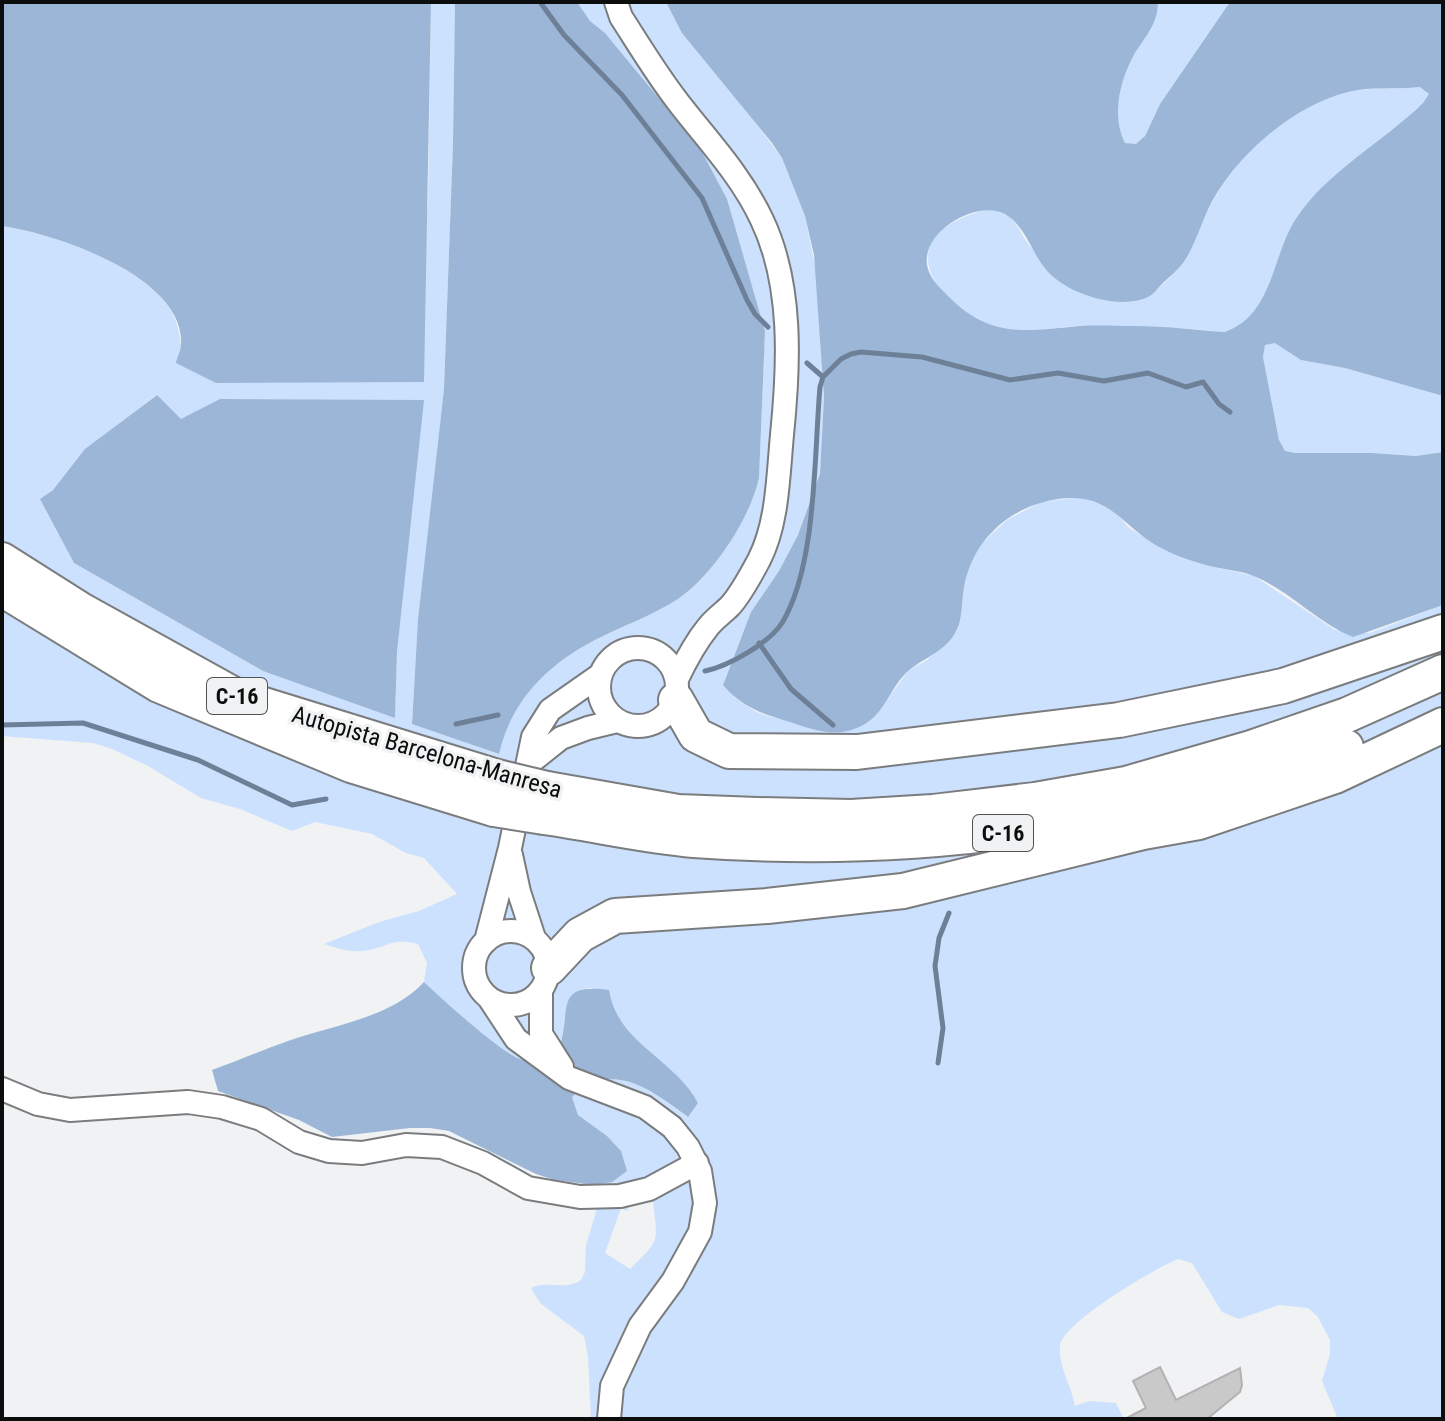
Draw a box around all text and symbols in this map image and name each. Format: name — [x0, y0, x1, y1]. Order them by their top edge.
road number: C-16 — [207, 678, 267, 714]
street label: Autopista Barcelona-Manresa — [289, 700, 565, 804]
road number: C-16 — [973, 815, 1033, 851]

